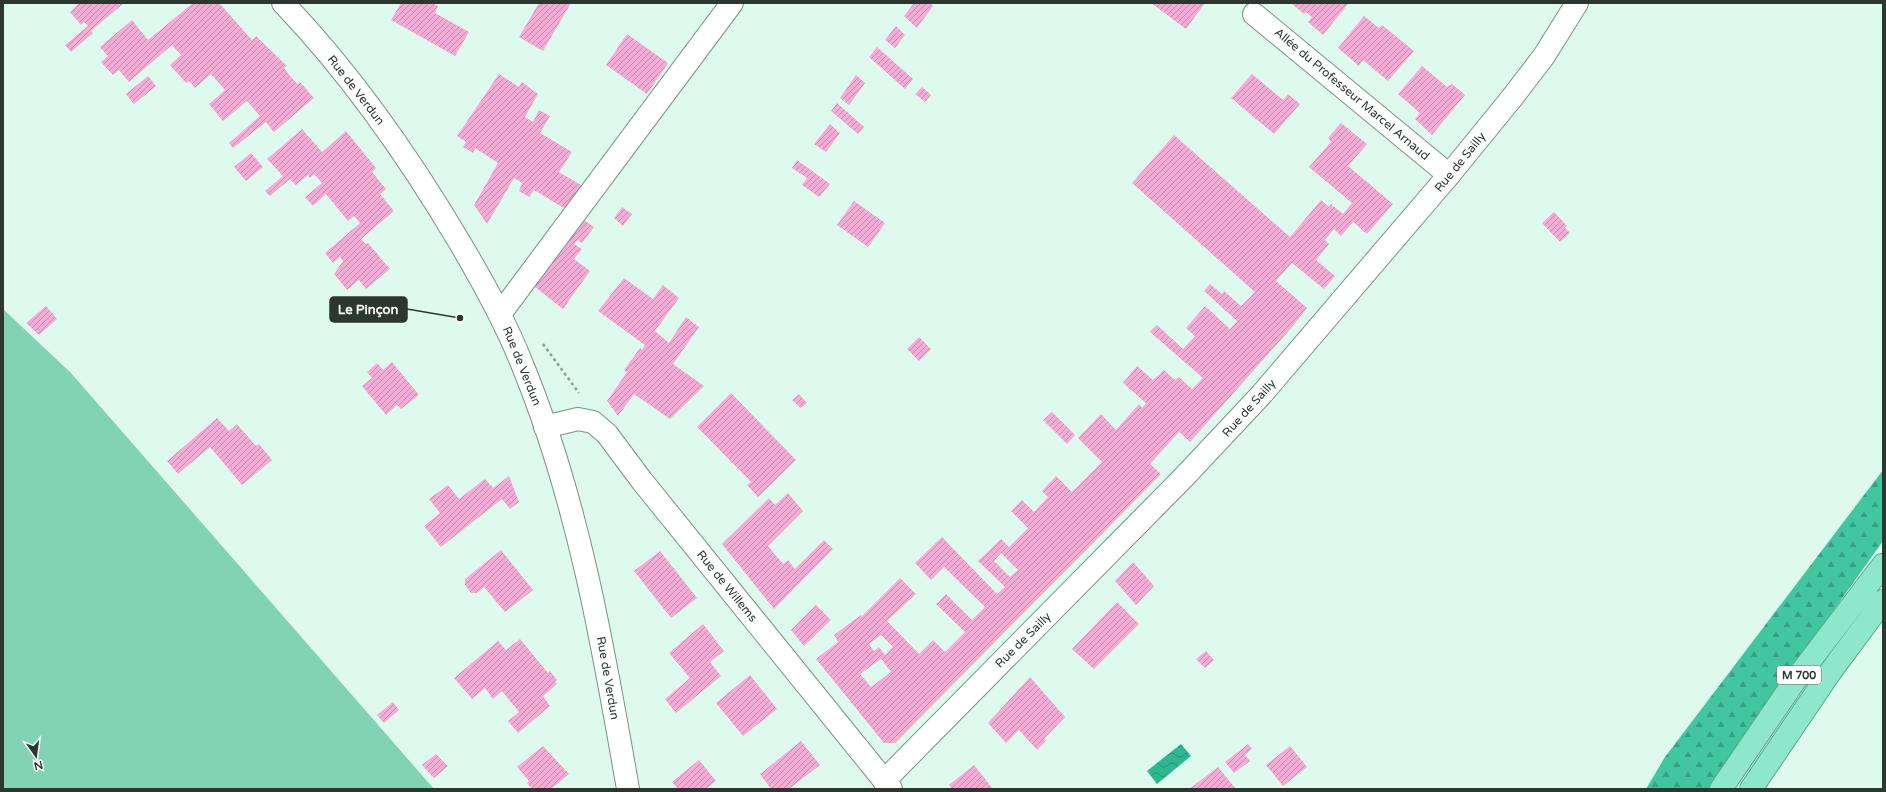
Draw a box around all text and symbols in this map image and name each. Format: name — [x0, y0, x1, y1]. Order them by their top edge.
street label: Allée du Professeur Marcel Arnaud — [1272, 25, 1432, 163]
street label: Rue de Verdun — [325, 52, 387, 128]
street label: Rue de Sailly — [1432, 129, 1489, 195]
callout: Le Pinçon — [330, 297, 407, 322]
text: Le Pinçon — [338, 302, 398, 318]
street label: Rue de Verdun — [500, 324, 544, 408]
street label: Rue de Sailly — [1219, 376, 1279, 440]
street label: Rue de Willems — [694, 547, 760, 625]
street label: Rue de Sailly — [992, 609, 1054, 671]
street label: Rue de Verdun — [594, 635, 622, 721]
road number: M 700 — [1777, 666, 1821, 684]
north arrow — [16, 736, 56, 776]
text: N — [32, 758, 44, 773]

